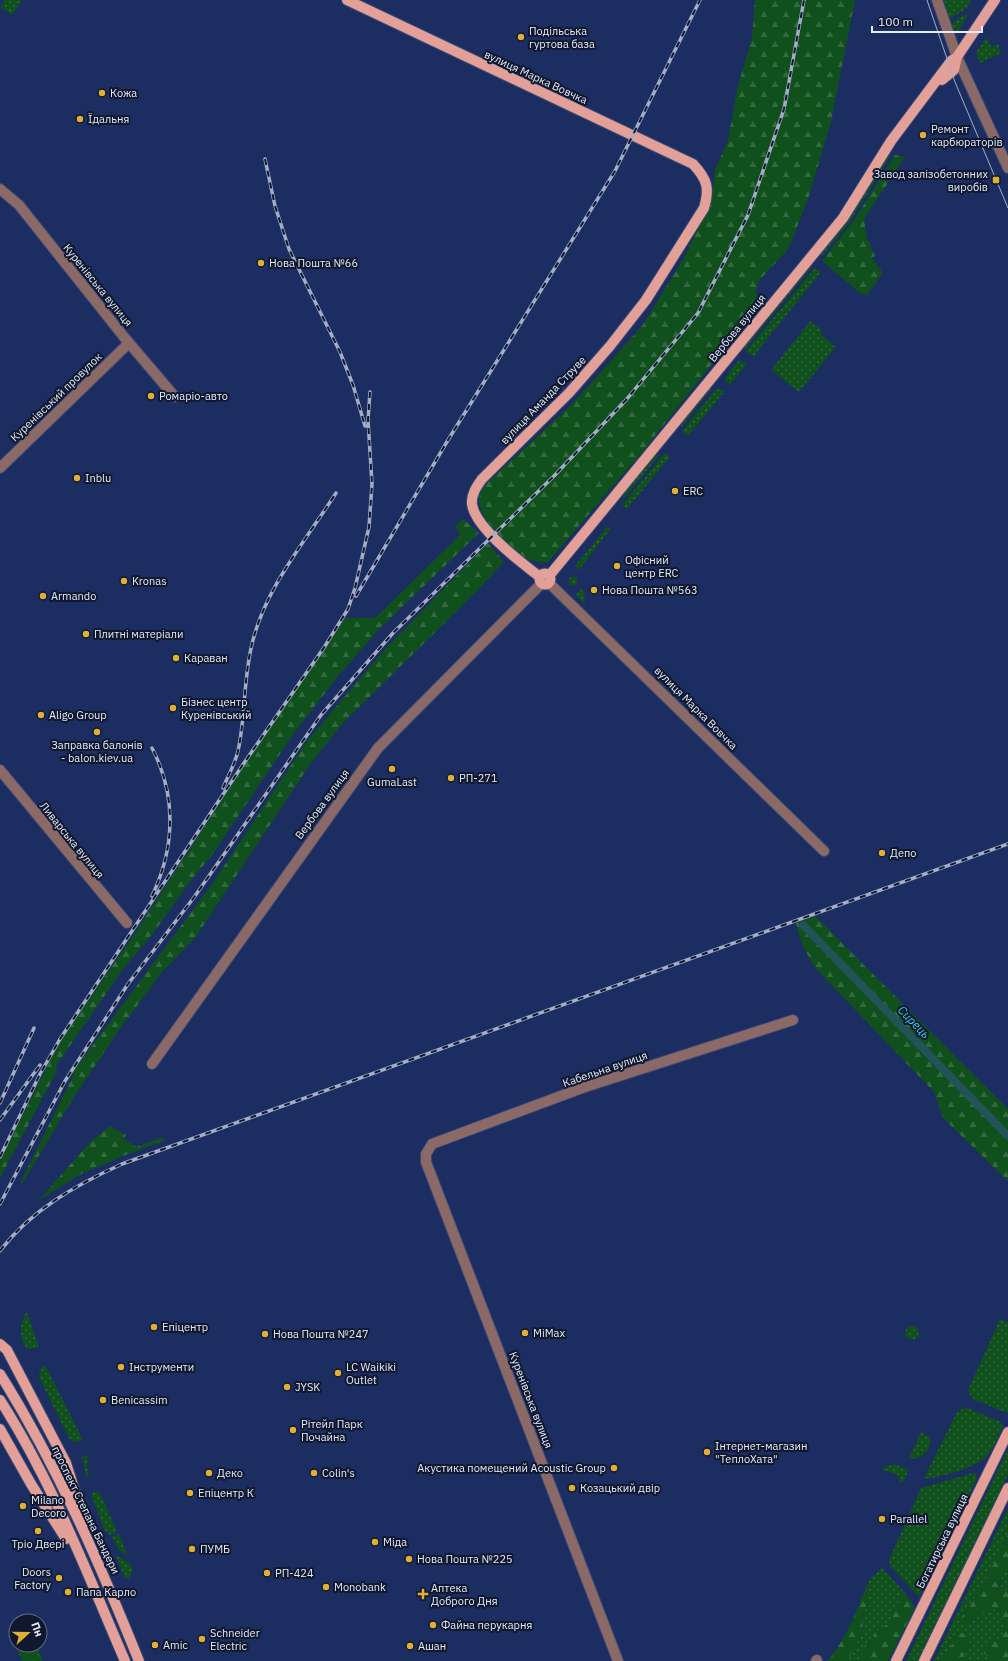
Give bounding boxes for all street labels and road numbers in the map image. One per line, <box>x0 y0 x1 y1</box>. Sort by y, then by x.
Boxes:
street label: вулиця Марка Вовчка <box>482 47 590 107</box>
street label: Куренівська вулиця <box>60 241 136 329</box>
street label: Вербова вулиця <box>705 291 769 365</box>
street label: Куренівський провулок <box>7 350 105 444</box>
street label: вулиця Аманда Струве <box>497 353 589 447</box>
street label: вулиця Марка Вовчка <box>651 663 741 753</box>
street label: Вербова вулиця <box>292 766 352 842</box>
street label: Ливарська вулиця <box>37 799 107 881</box>
street label: Кабельна вулиця <box>561 1048 649 1090</box>
street label: Куренівська вулиця <box>506 1350 556 1450</box>
street label: проспект Степана Бандери <box>49 1444 123 1576</box>
street label: Богатирська вулиця <box>913 1491 971 1591</box>

